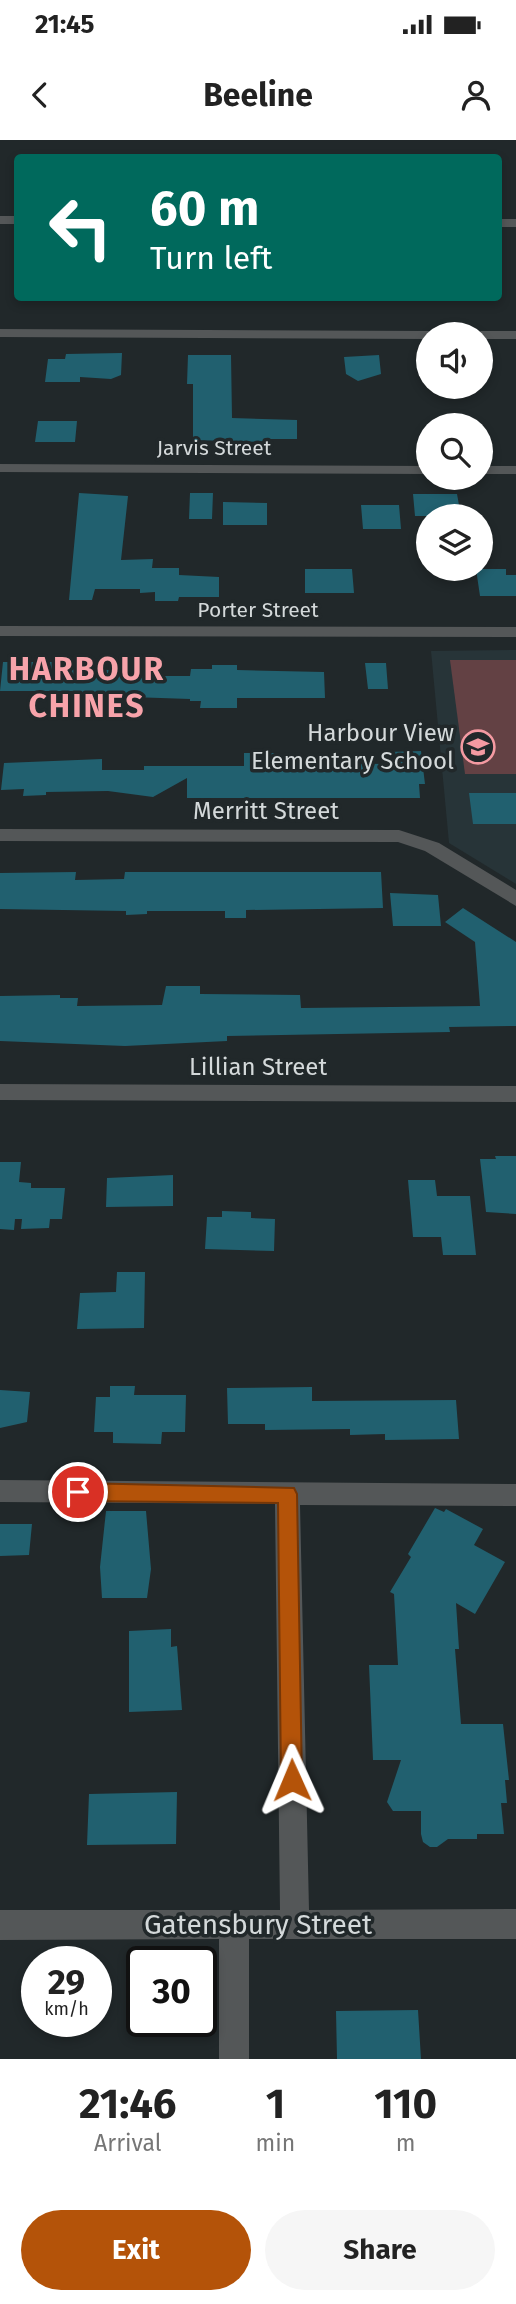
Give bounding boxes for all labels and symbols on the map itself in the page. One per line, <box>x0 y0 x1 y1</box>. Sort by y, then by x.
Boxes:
street label: Jarvis Street <box>157 435 272 461</box>
street label: Porter Street <box>197 597 319 623</box>
district label: HARBOUR CHINES <box>9 650 165 725</box>
place label: Harbour View Elementary School <box>251 719 454 775</box>
school or university icon: Harbour View Elementary School <box>459 728 497 766</box>
street label: Merritt Street <box>193 797 339 825</box>
street label: Lillian Street <box>189 1053 327 1081</box>
pin <box>48 1462 108 1522</box>
position arrow <box>255 1743 329 1817</box>
street label: Gatensbury Street <box>144 1908 373 1941</box>
speed limit sign: 30 <box>126 1946 217 2037</box>

